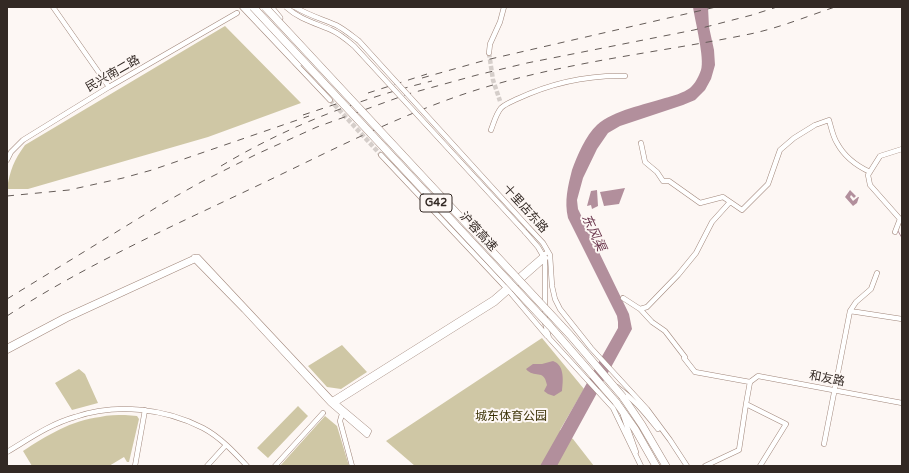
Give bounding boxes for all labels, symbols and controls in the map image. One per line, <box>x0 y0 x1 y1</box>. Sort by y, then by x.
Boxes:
street label: 民兴南二路 <box>83 53 143 95</box>
street label: 十里店东路 <box>500 182 550 236</box>
road number: G42 <box>420 194 452 212</box>
street label: 沪蓉高速 <box>456 210 500 254</box>
water label: 东风渠 <box>578 212 608 254</box>
street label: 和友路 <box>808 368 846 390</box>
park label: 城东体育公园 <box>475 410 547 424</box>

